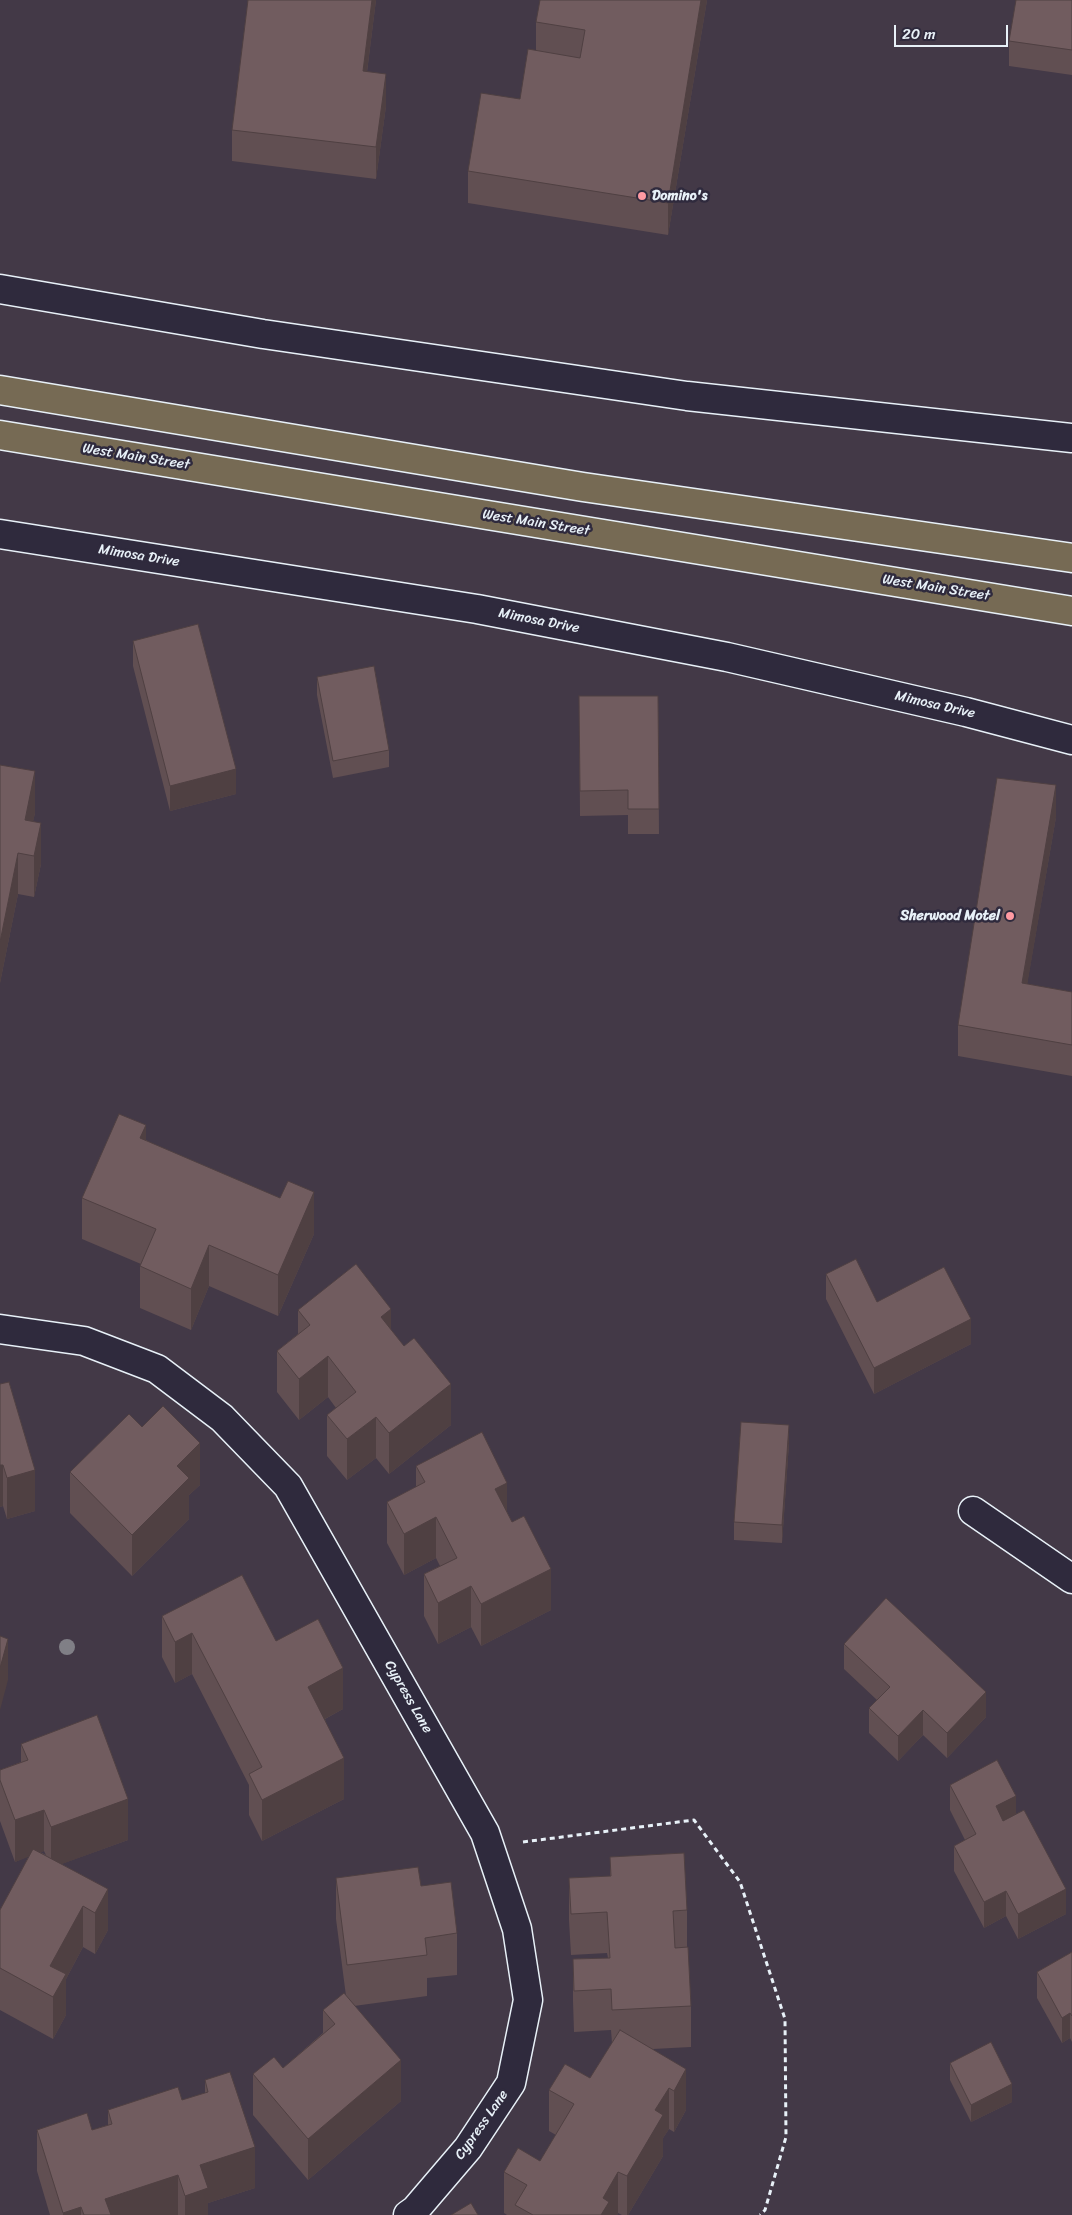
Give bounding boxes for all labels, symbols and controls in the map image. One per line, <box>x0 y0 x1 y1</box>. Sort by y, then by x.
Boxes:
scale bar <box>897 15 1011 47</box>
text: 20 m <box>902 21 936 47</box>
place label: Domino's <box>652 188 708 204</box>
marker: Domino's <box>636 190 648 202</box>
street label: West Main Street <box>81 440 191 474</box>
street label: West Main Street <box>481 506 591 540</box>
street label: Mimosa Drive <box>97 541 181 571</box>
street label: West Main Street <box>881 571 991 605</box>
street label: Mimosa Drive <box>497 605 581 637</box>
street label: Mimosa Drive <box>893 688 977 722</box>
place label: Sherwood Motel <box>900 908 1000 924</box>
marker: Sherwood Motel <box>1004 910 1016 922</box>
street label: Cypress Lane <box>380 1658 436 1736</box>
street label: Cypress Lane <box>452 2087 512 2163</box>

